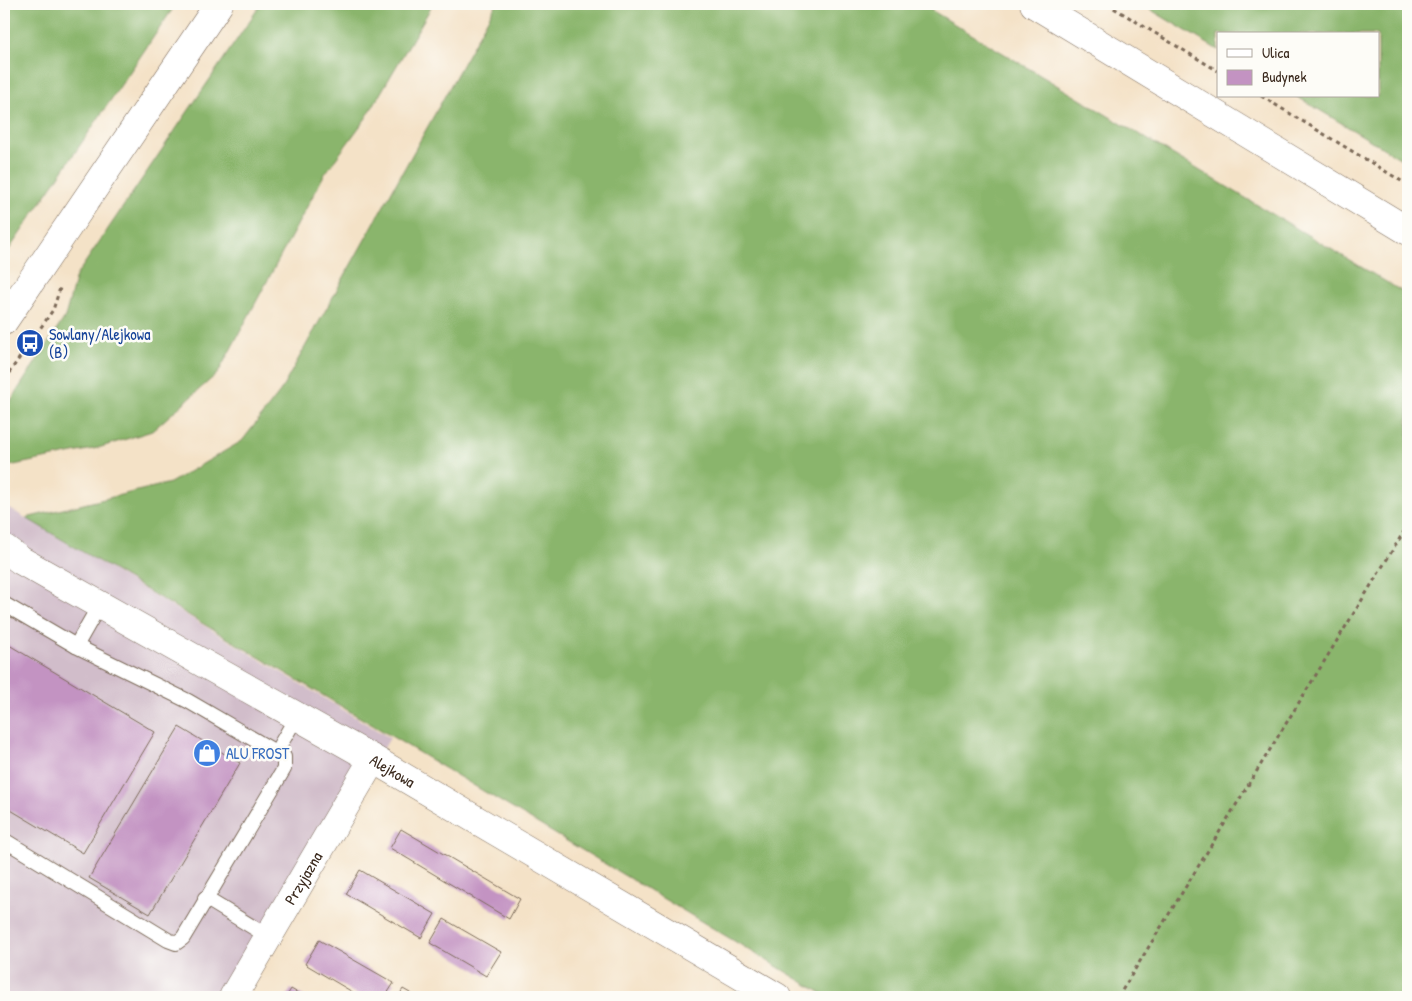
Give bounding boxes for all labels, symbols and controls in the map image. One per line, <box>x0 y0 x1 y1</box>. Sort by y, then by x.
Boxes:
legend <box>1217 32 1380 98</box>
text: Ulica <box>1262 42 1289 63</box>
text: Budynek <box>1262 66 1307 87</box>
place label: Sowlany/Alejkowa (B) <box>49 323 150 363</box>
bus stop icon: Sowlany/Alejkowa (B) <box>15 328 45 358</box>
shop icon: ALU FROST <box>192 738 222 768</box>
place label: ALU FROST <box>226 742 290 764</box>
street label: Alejkowa <box>366 749 419 792</box>
street label: Przyjazna <box>279 848 327 909</box>

